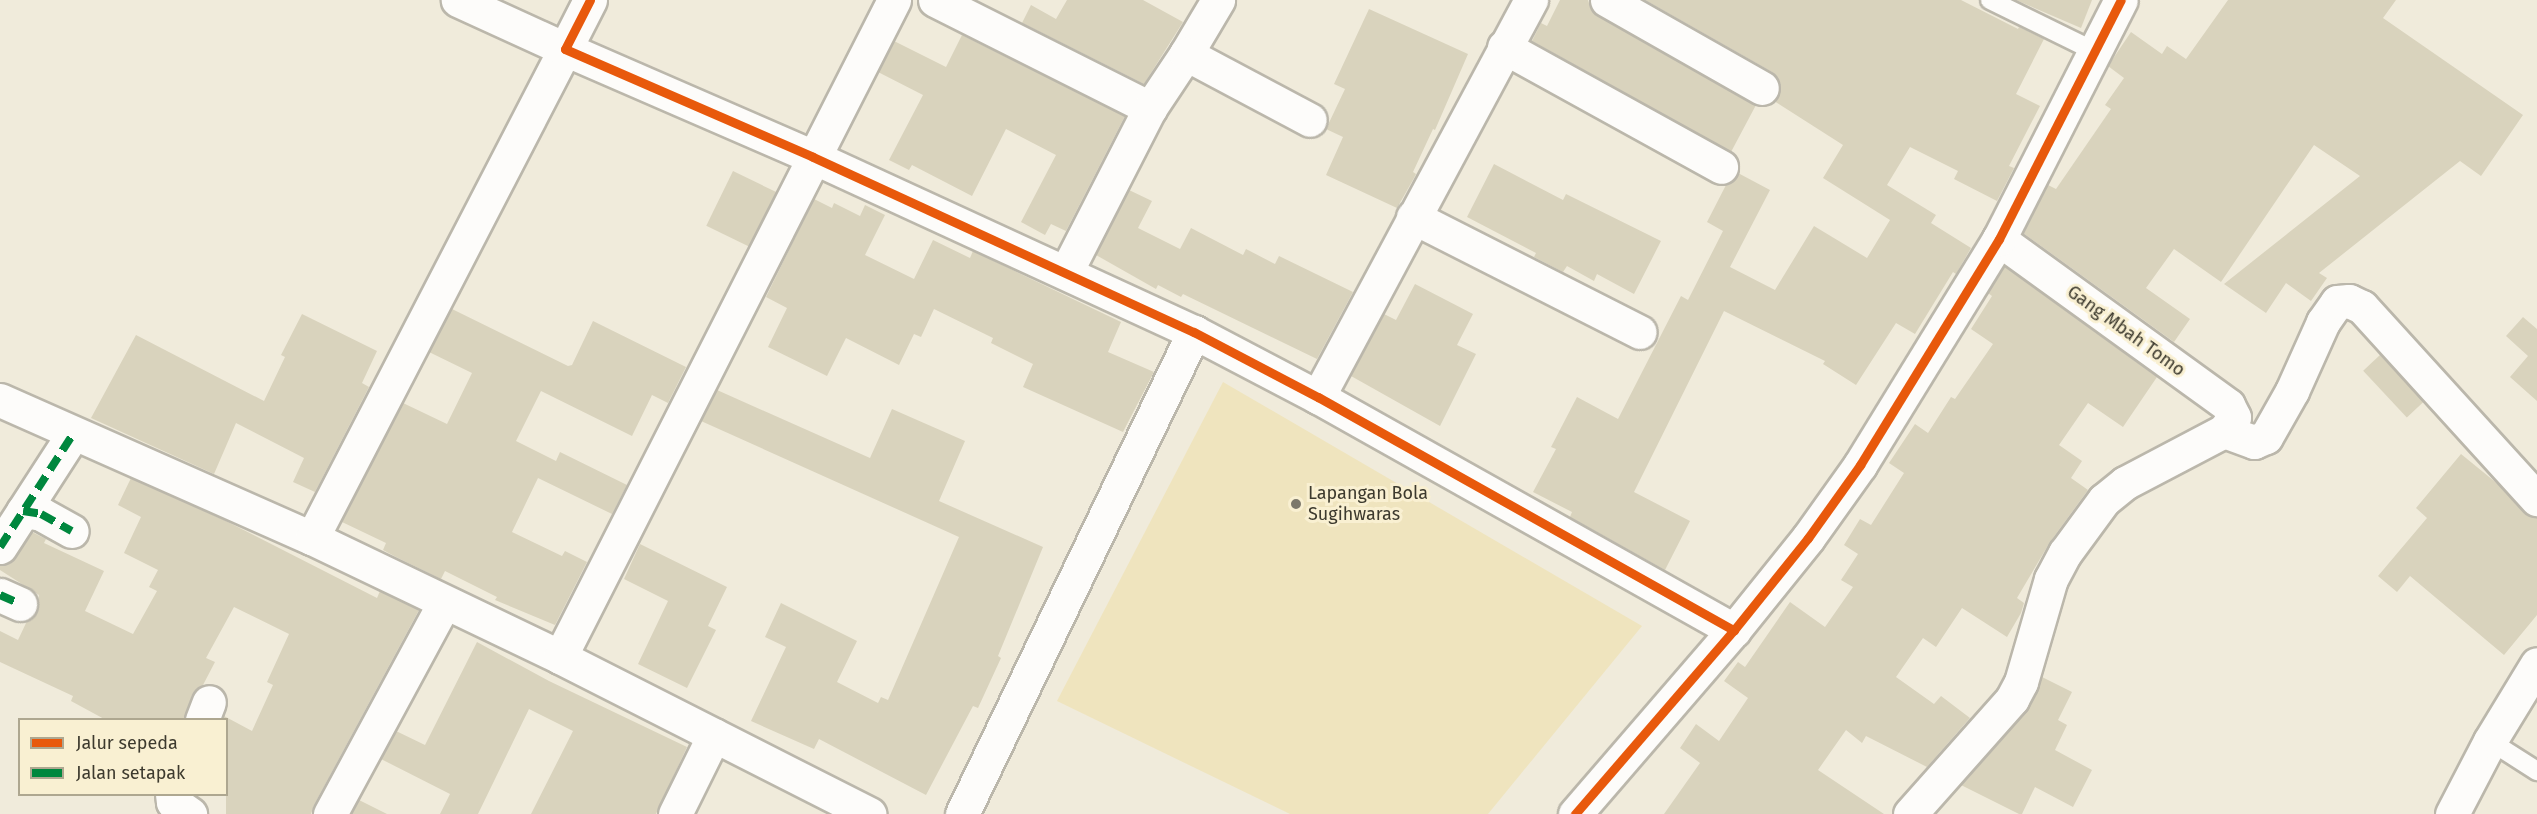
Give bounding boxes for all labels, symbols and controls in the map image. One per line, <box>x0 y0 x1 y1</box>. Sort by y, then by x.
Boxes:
street label: Gang Mbah Tomo <box>2063 281 2189 381</box>
place label: Lapangan Bola Sugihwaras <box>1308 483 1428 526</box>
marker: Lapangan Bola Sugihwaras <box>1289 497 1303 511</box>
legend <box>18 718 228 796</box>
text: Jalur sepeda <box>76 732 178 754</box>
text: Jalan setapak <box>76 762 185 784</box>

